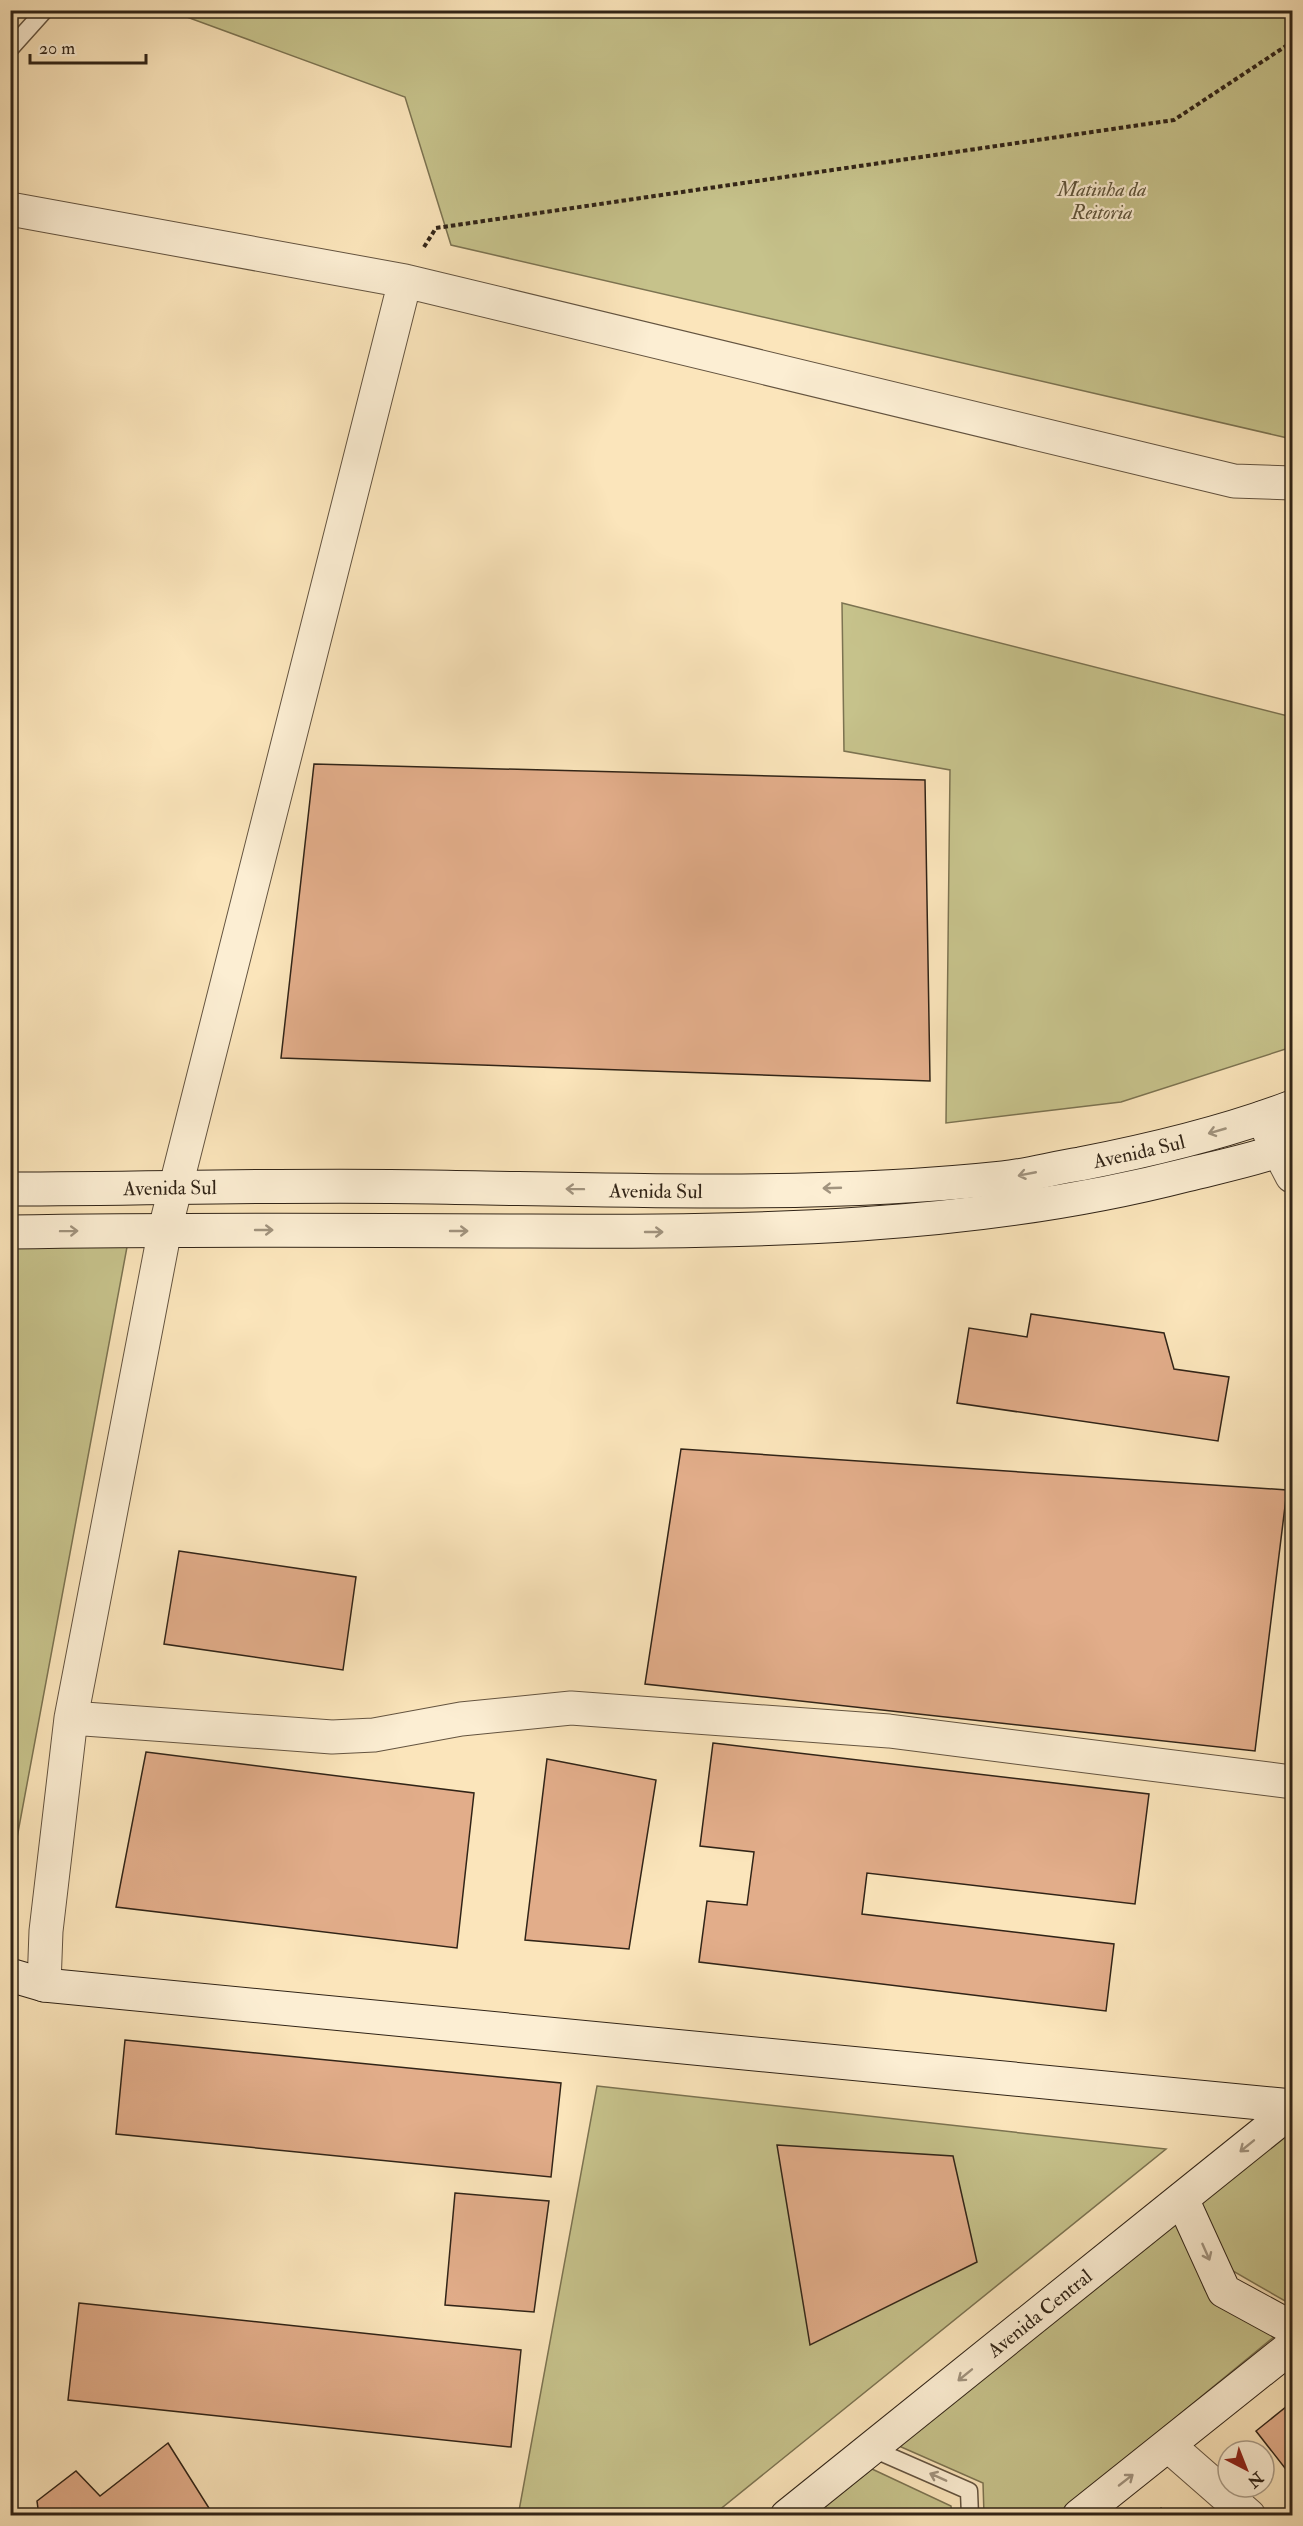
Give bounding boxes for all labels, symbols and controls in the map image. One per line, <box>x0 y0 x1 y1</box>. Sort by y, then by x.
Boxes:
scale bar <box>30 27 146 65</box>
text: 20 m <box>39 37 75 60</box>
park label: Matinha da Reitoria <box>1056 177 1147 225</box>
one-way arrow <box>1208 1126 1227 1137</box>
street label: Avenida Sul <box>1090 1129 1188 1174</box>
one-way arrow <box>1017 1169 1037 1180</box>
street label: Avenida Sul <box>122 1174 217 1201</box>
street label: Avenida Sul <box>608 1178 703 1204</box>
one-way arrow <box>823 1183 843 1194</box>
one-way arrow <box>565 1184 585 1195</box>
one-way arrow <box>253 1224 273 1236</box>
one-way arrow <box>58 1225 78 1237</box>
one-way arrow <box>448 1225 468 1237</box>
one-way arrow <box>643 1226 663 1238</box>
one-way arrow <box>1239 2140 1255 2153</box>
one-way arrow <box>1200 2243 1212 2261</box>
street label: Avenida Central <box>981 2263 1097 2363</box>
one-way arrow <box>957 2368 973 2381</box>
north arrow <box>1216 2439 1276 2499</box>
text: N <box>1243 2467 1268 2492</box>
one-way arrow <box>930 2471 948 2482</box>
one-way arrow <box>1117 2473 1133 2486</box>

